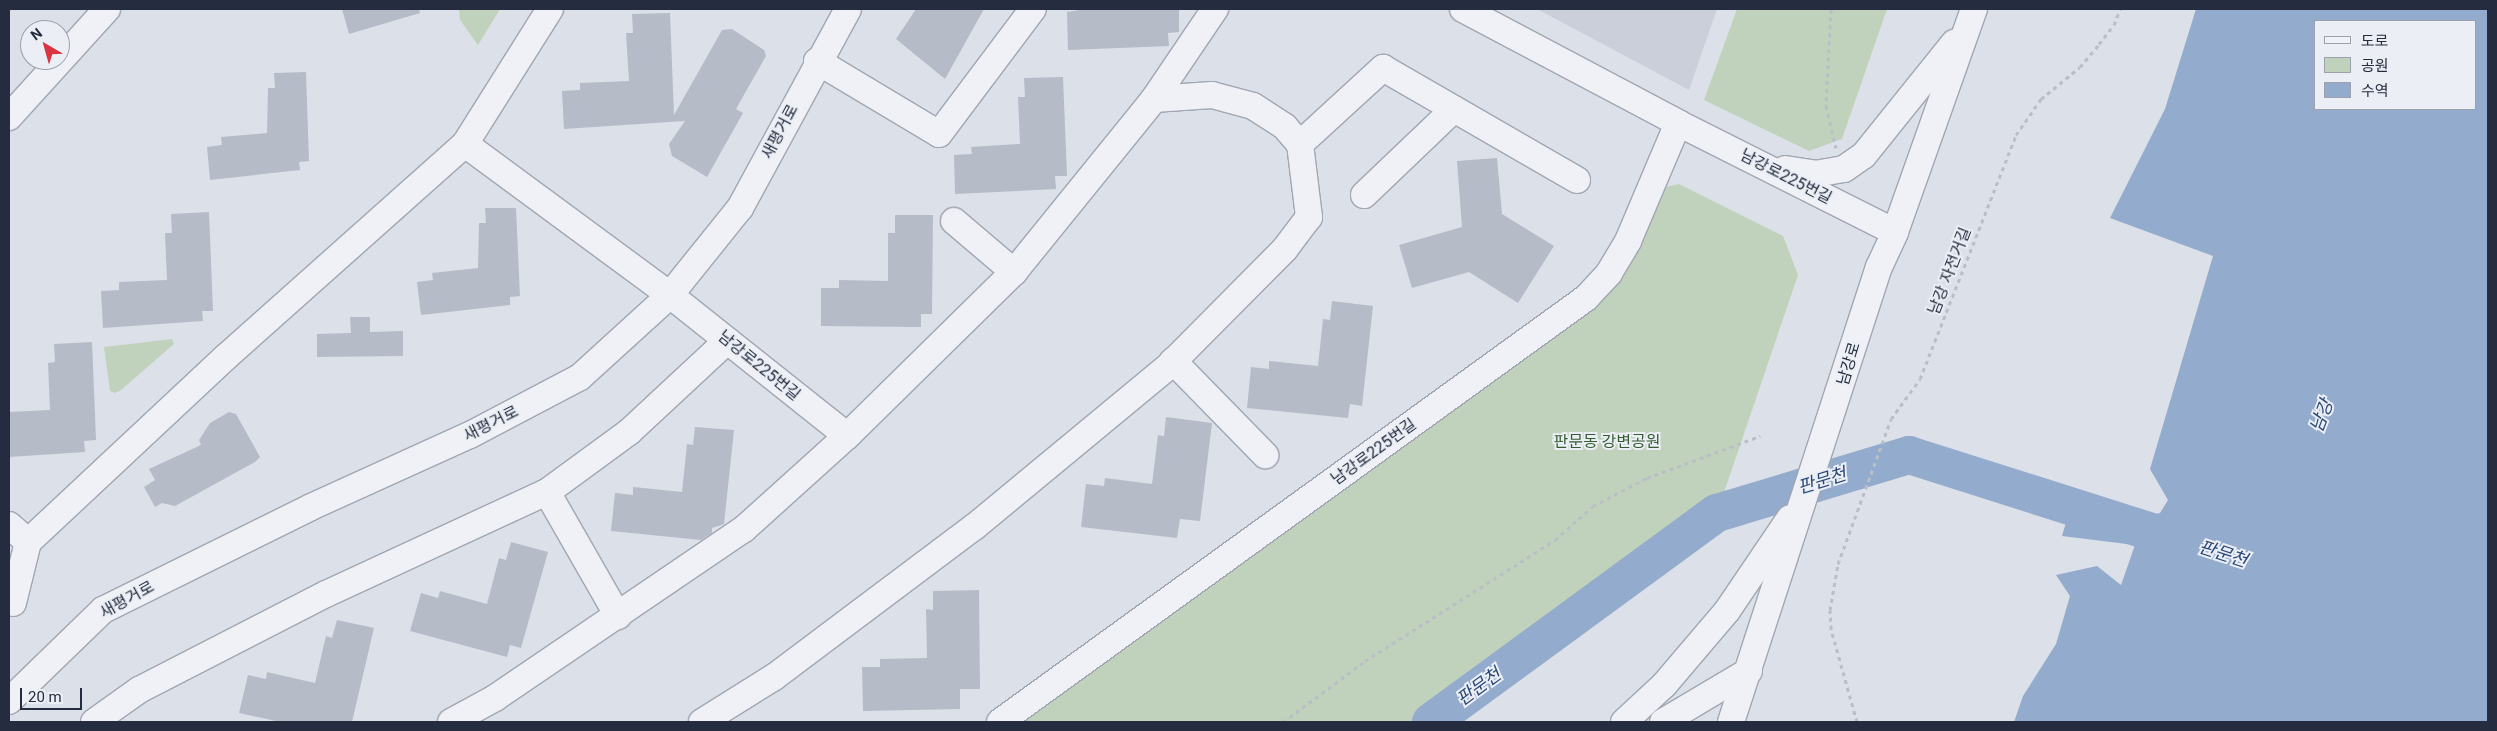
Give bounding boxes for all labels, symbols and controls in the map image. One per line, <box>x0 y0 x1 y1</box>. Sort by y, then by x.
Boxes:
north arrow <box>20 20 70 70</box>
legend <box>2314 20 2477 110</box>
text: N <box>28 25 45 43</box>
text: 도로 <box>2361 32 2389 50</box>
text: 공원 <box>2361 57 2389 75</box>
text: 수역 <box>2361 82 2389 100</box>
street label: 새평거로 <box>758 101 802 163</box>
street label: 남강로225번길 <box>1737 146 1835 208</box>
street label: 남강 자전거길 <box>1925 224 1975 318</box>
street label: 남강로225번길 <box>714 327 804 405</box>
street label: 남강로 <box>1833 340 1865 388</box>
water label: 남강 <box>2306 397 2338 435</box>
street label: 새평거로 <box>460 402 522 446</box>
street label: 남강로225번길 <box>1328 415 1420 489</box>
park label: 판문동 강변공원 <box>1553 432 1661 452</box>
water label: 판문천 <box>1795 463 1849 499</box>
water label: 판문천 <box>2196 536 2250 572</box>
street label: 새평거로 <box>97 577 157 623</box>
water label: 판문천 <box>1453 664 1505 710</box>
scale bar <box>22 678 85 710</box>
text: 20 m <box>28 688 62 706</box>

